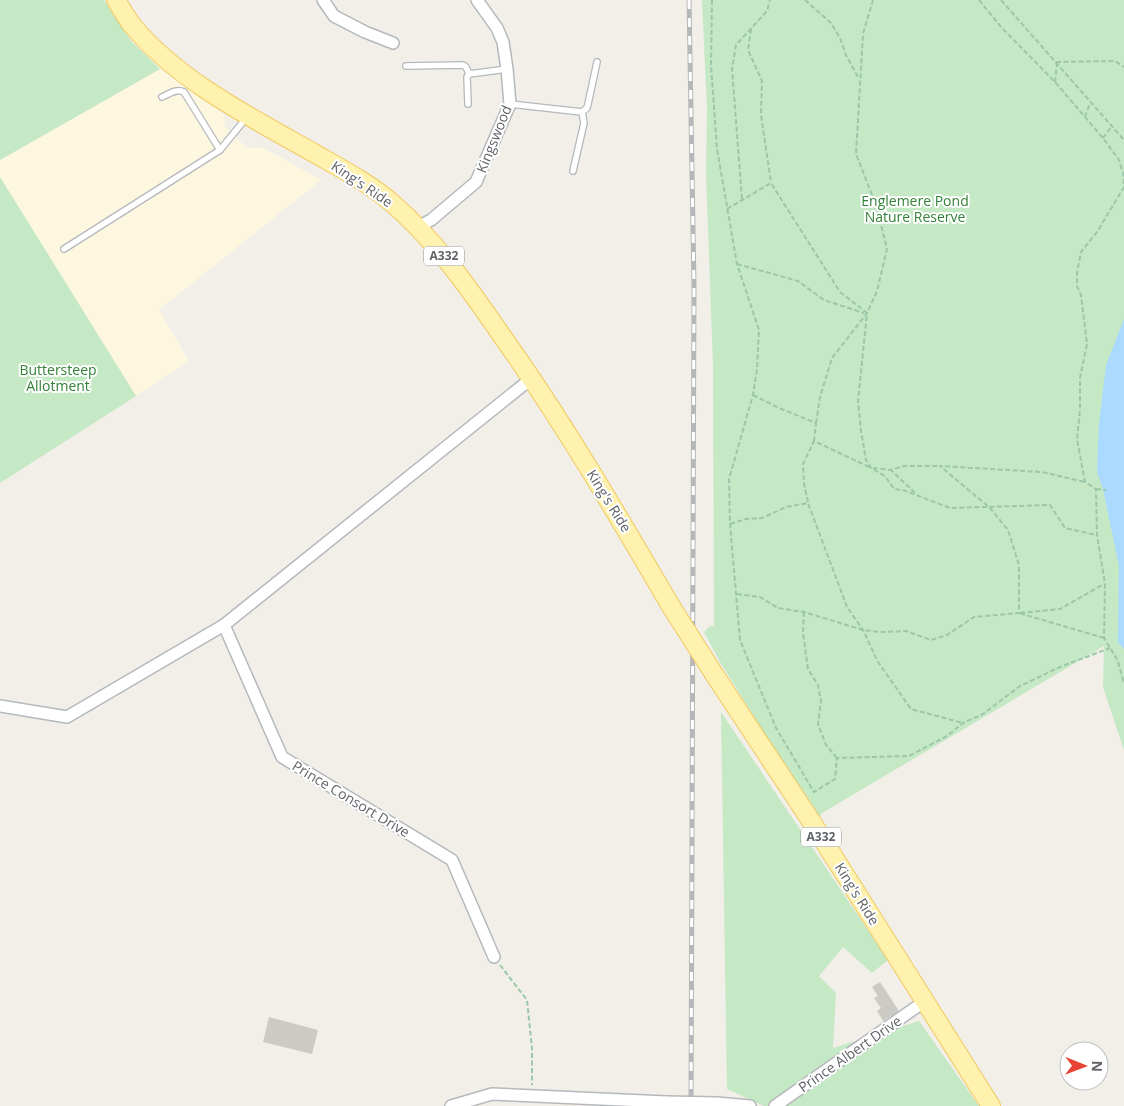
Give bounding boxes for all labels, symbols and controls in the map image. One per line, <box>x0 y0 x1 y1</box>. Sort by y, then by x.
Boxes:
street label: Kingswood <box>471 102 516 175</box>
street label: King's Ride <box>328 156 397 211</box>
park label: Englemere Pond Nature Reserve <box>861 191 969 226</box>
road number: A332 <box>424 247 464 266</box>
park label: Buttersteep Allotment <box>19 360 97 395</box>
street label: King's Ride <box>583 466 636 536</box>
street label: Prince Consort Drive <box>289 756 414 841</box>
road number: A332 <box>801 828 841 846</box>
street label: King's Ride <box>831 859 884 929</box>
street label: Prince Albert Drive <box>794 1011 905 1096</box>
north arrow <box>1059 1041 1109 1091</box>
text: N <box>1088 1060 1107 1072</box>

